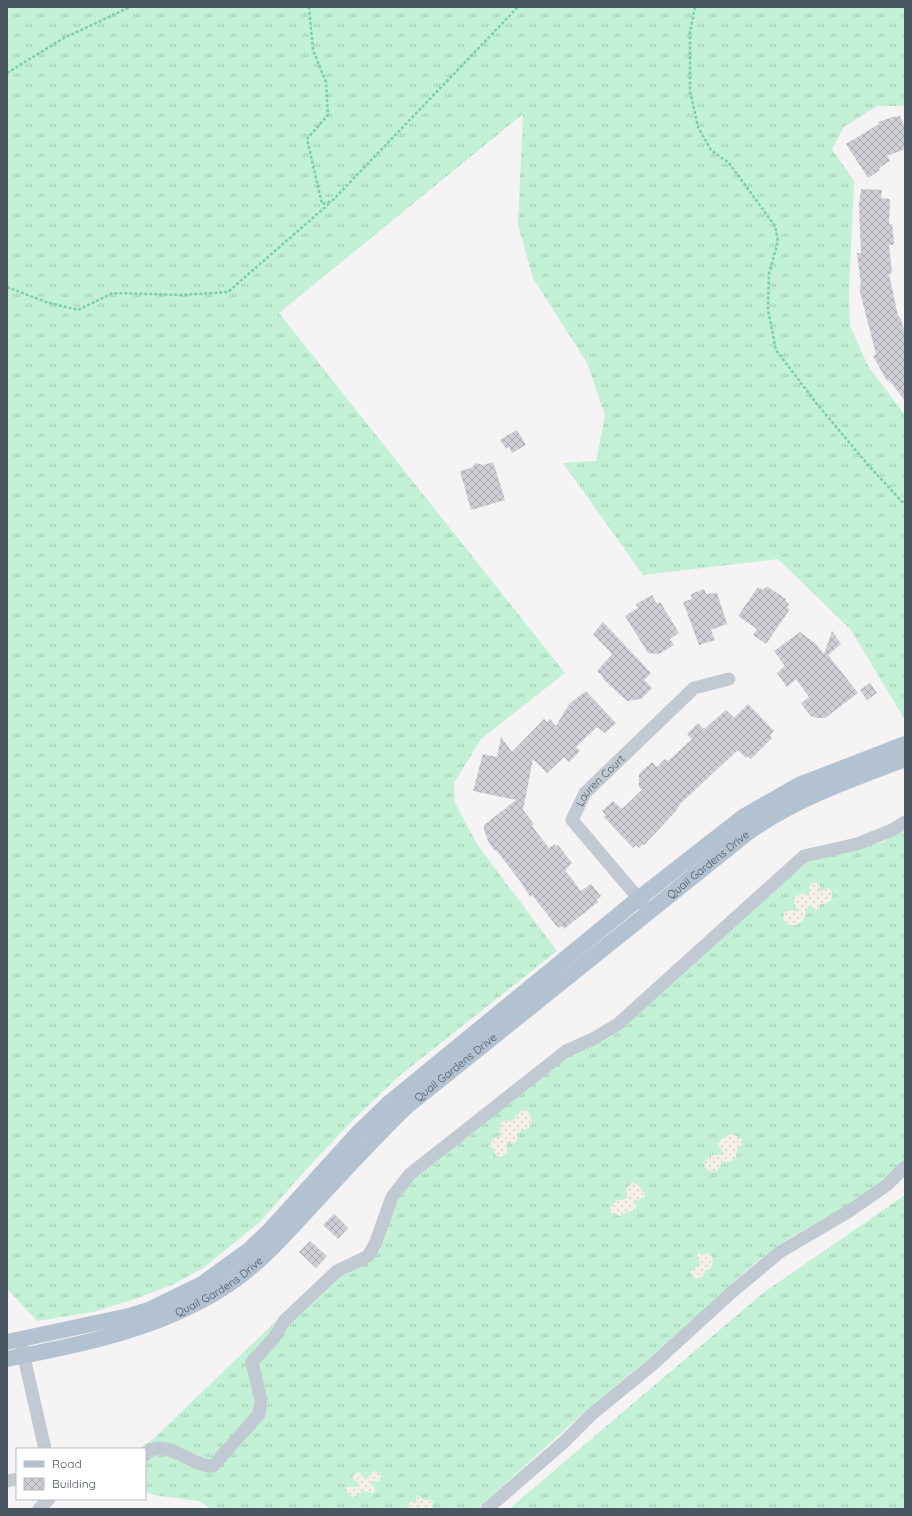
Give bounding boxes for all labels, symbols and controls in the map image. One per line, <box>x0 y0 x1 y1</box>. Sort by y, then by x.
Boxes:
street label: Lauren Court <box>573 751 628 809</box>
street label: Quail Gardens Drive <box>664 827 752 902</box>
street label: Quail Gardens Drive <box>411 1030 499 1105</box>
street label: Quail Gardens Drive <box>173 1253 266 1320</box>
legend <box>16 1448 146 1500</box>
text: Road <box>52 1456 82 1471</box>
text: Building <box>52 1476 96 1491</box>

